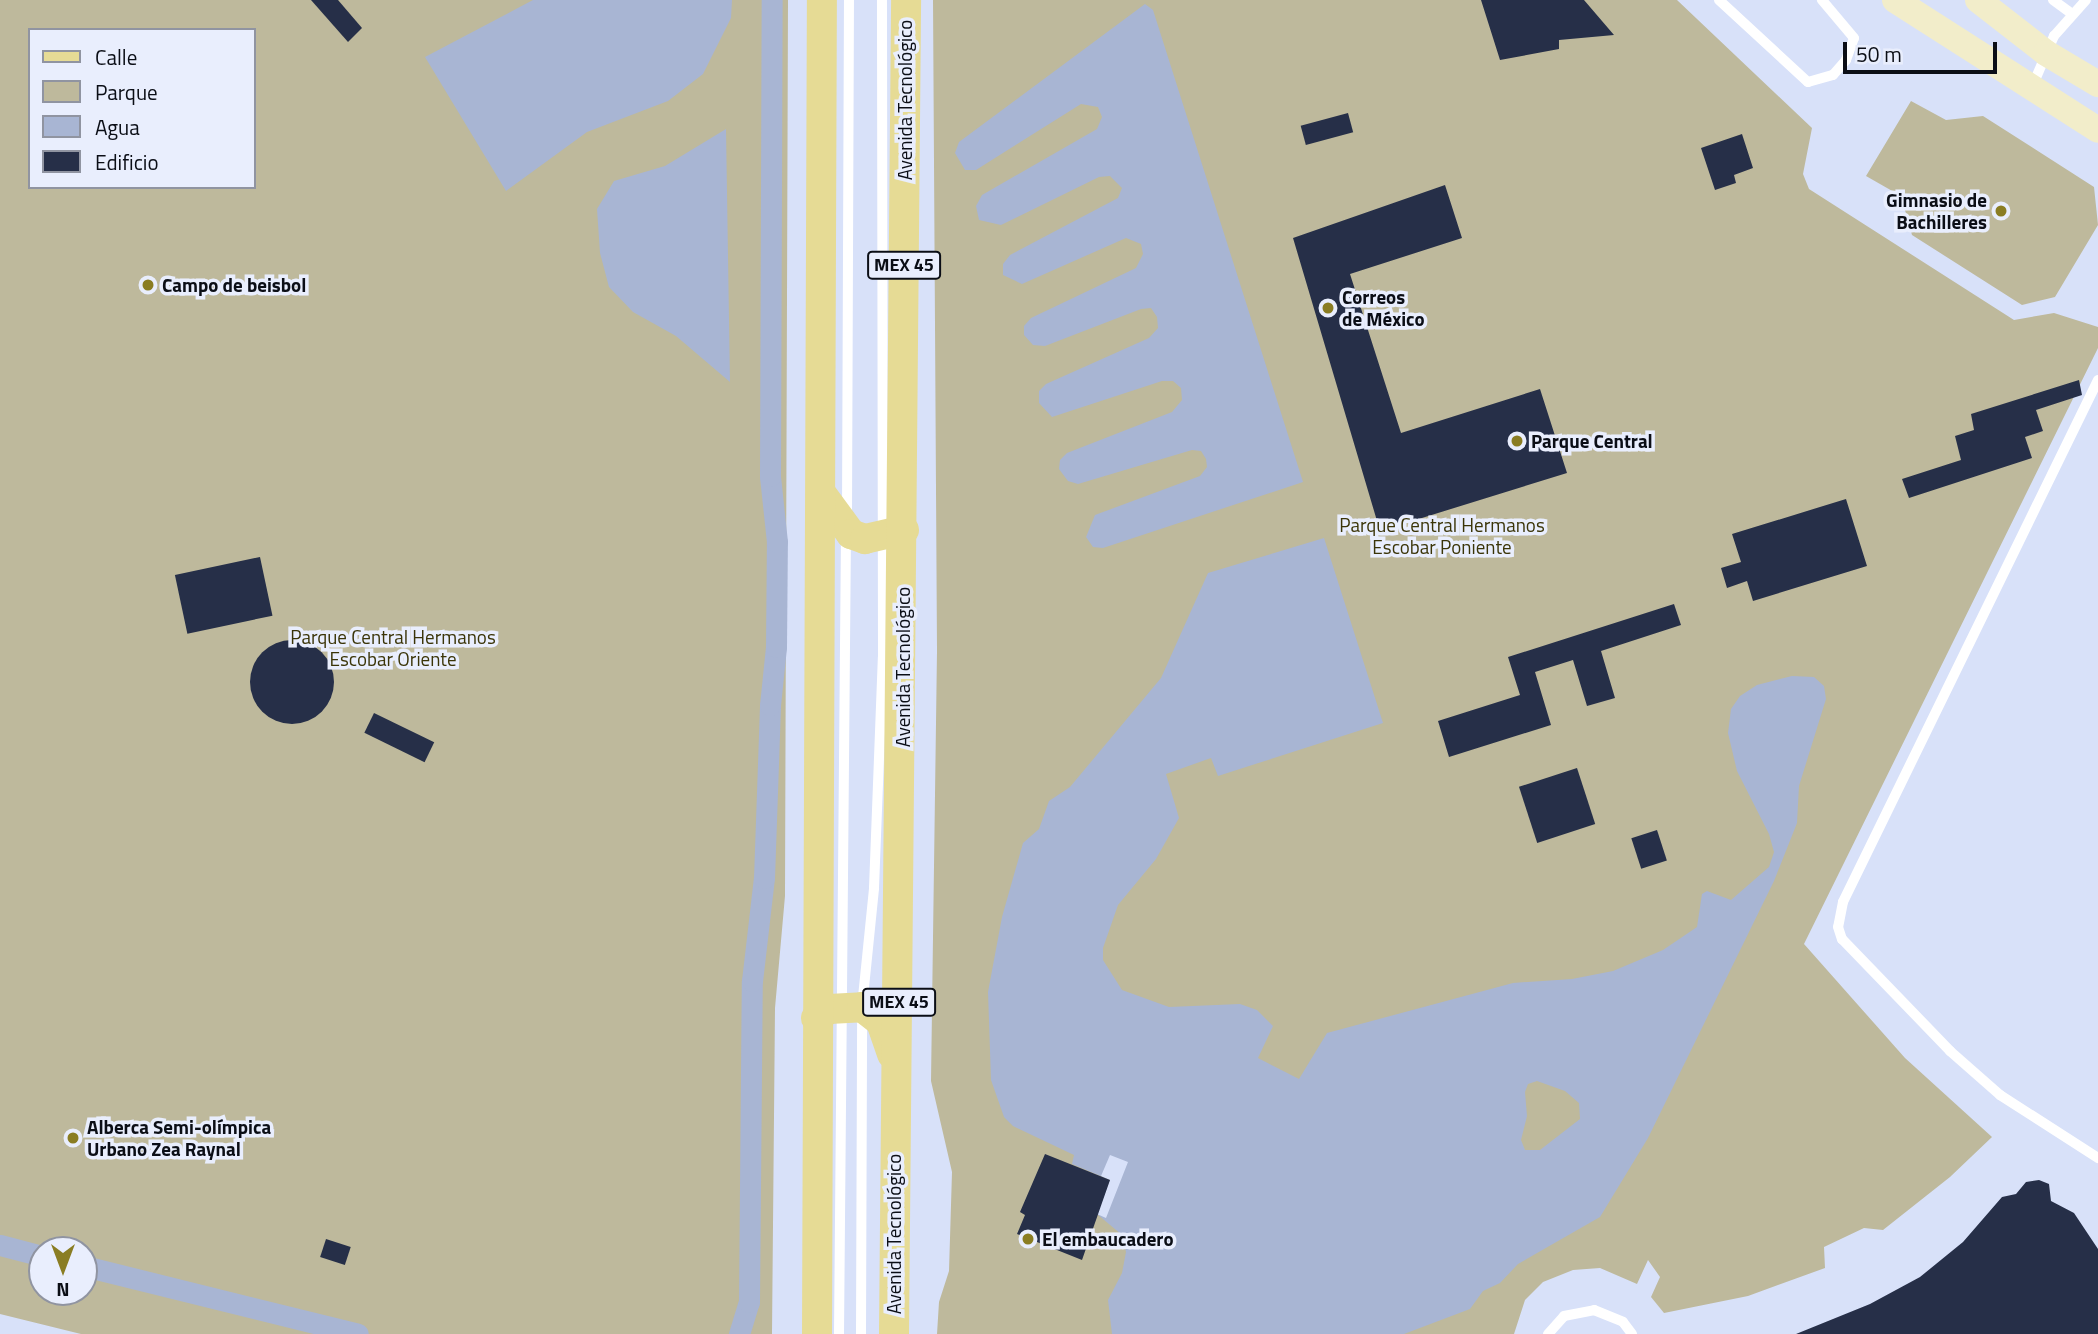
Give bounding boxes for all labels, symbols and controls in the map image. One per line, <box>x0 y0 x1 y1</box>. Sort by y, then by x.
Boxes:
street label: Avenida Tecnológico <box>894 20 916 180</box>
legend <box>28 28 256 189</box>
scale bar <box>1846 28 2000 72</box>
text: 50 m <box>1856 38 1902 70</box>
text: Calle <box>95 41 137 73</box>
text: Parque <box>95 76 158 108</box>
text: Agua <box>95 111 140 143</box>
text: Edificio <box>95 146 159 178</box>
place label: Gimnasio de Bachilleres <box>1886 189 1987 233</box>
marker: Gimnasio de Bachilleres <box>1993 203 2009 219</box>
road number: MEX 45 <box>866 250 942 279</box>
place label: Campo de beisbol <box>162 274 306 296</box>
marker: Campo de beisbol <box>140 277 156 293</box>
place label: Correos de México <box>1342 286 1425 330</box>
marker: Correos de México <box>1320 300 1336 316</box>
place label: Parque Central <box>1531 430 1653 452</box>
marker: Parque Central <box>1509 433 1525 449</box>
park label: Parque Central Hermanos Escobar Poniente <box>1339 514 1545 558</box>
street label: Avenida Tecnológico <box>892 587 914 747</box>
park label: Parque Central Hermanos Escobar Oriente <box>290 626 496 670</box>
road number: MEX 45 <box>860 987 937 1016</box>
place label: Alberca Semi-olímpica Urbano Zea Raynal <box>87 1116 271 1160</box>
marker: Alberca Semi-olímpica Urbano Zea Raynal <box>65 1130 81 1146</box>
street label: Avenida Tecnológico <box>883 1154 905 1314</box>
place label: El embaucadero <box>1042 1228 1173 1250</box>
marker: El embaucadero <box>1020 1231 1036 1247</box>
north arrow <box>28 1236 98 1306</box>
text: N <box>56 1276 70 1305</box>

